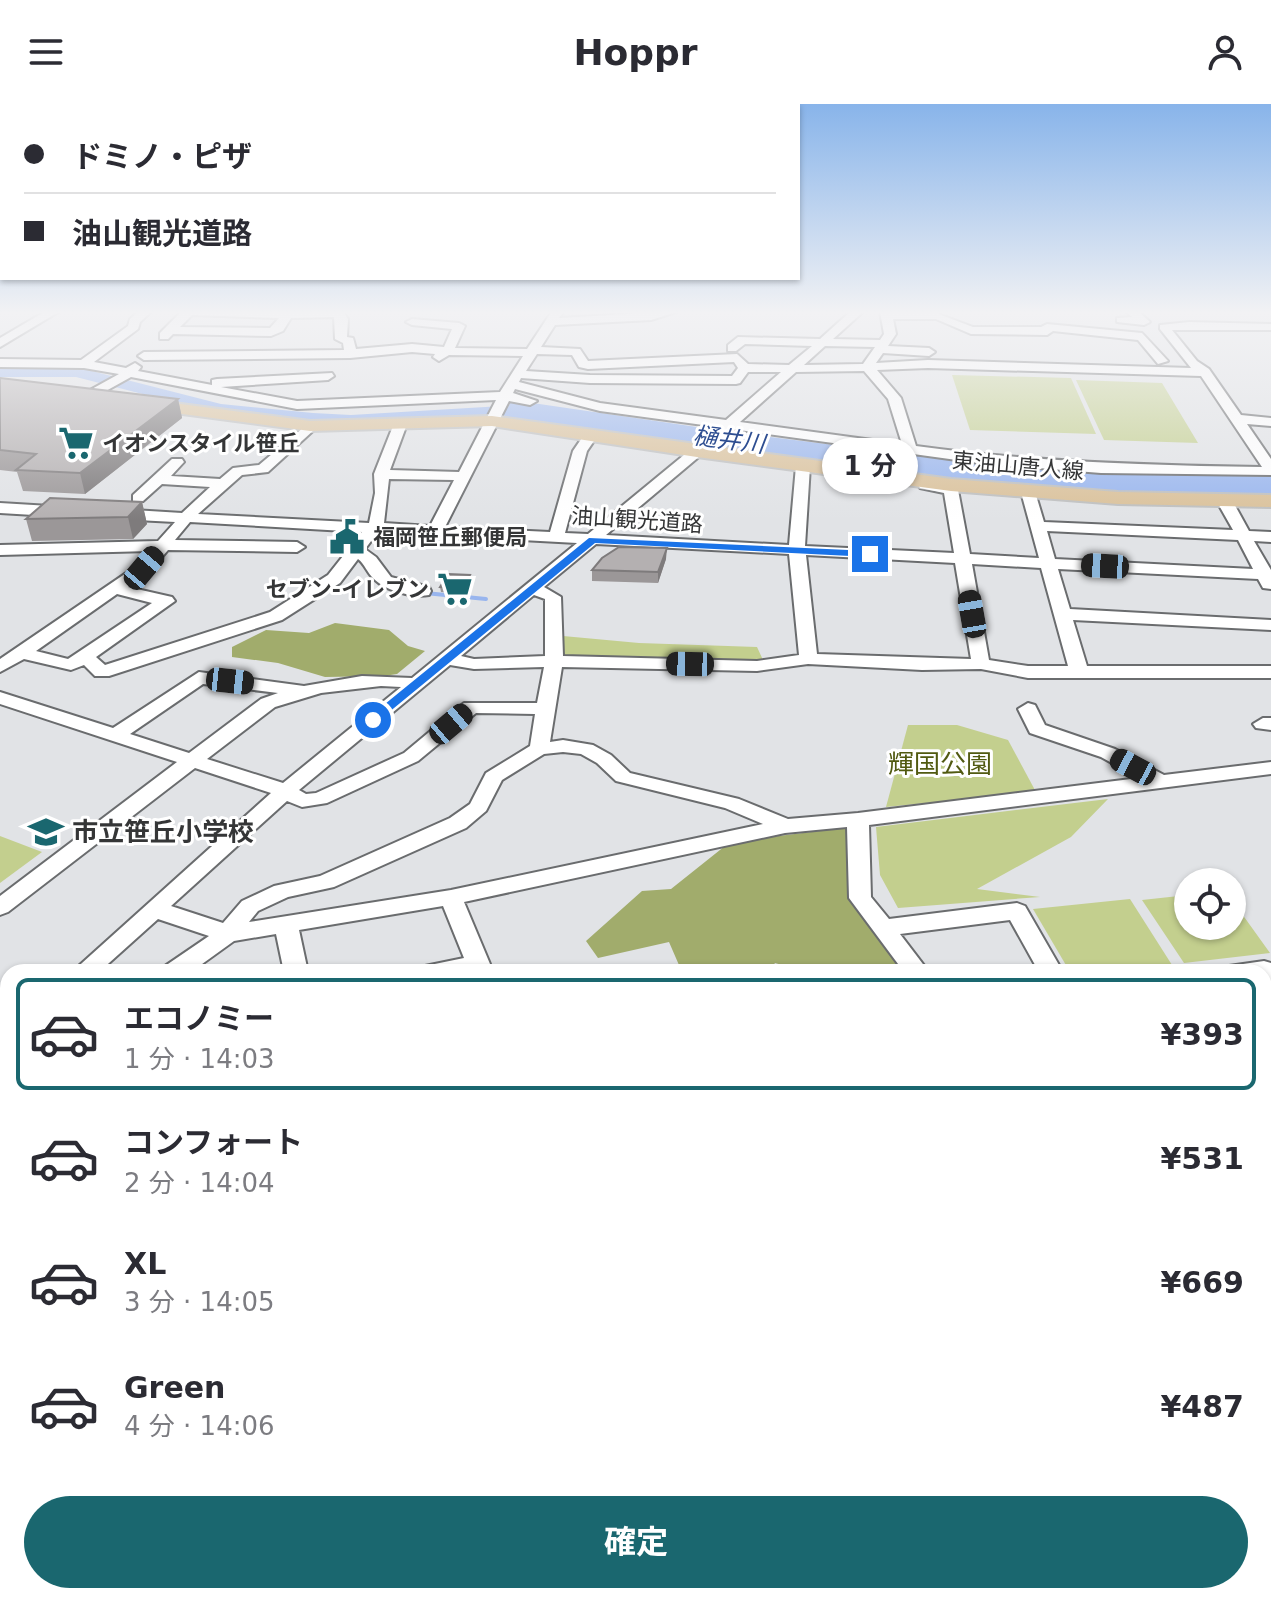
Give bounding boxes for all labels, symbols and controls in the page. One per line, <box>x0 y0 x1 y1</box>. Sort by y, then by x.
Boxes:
icon: menu <box>24 30 68 74</box>
icon: person <box>1203 30 1247 74</box>
text: Hoppr <box>573 32 698 73</box>
text: ドミノ・ピザ <box>72 139 252 174</box>
text: 油山観光道路 <box>72 216 252 251</box>
water label: 樋井川 <box>692 422 769 459</box>
supermarket icon: イオンスタイル笹丘 <box>57 424 95 462</box>
place label: イオンスタイル笹丘 <box>102 431 300 456</box>
callout: 1 分 <box>822 438 918 494</box>
street label: 東油山唐人線 <box>951 448 1085 484</box>
text: 1 分 <box>843 451 897 481</box>
street label: 油山観光道路 <box>570 503 704 537</box>
public building icon: 福岡笹丘郵便局 <box>328 518 366 556</box>
place label: 福岡笹丘郵便局 <box>373 525 527 550</box>
route end <box>852 536 888 572</box>
car <box>119 542 169 594</box>
car <box>1080 553 1130 579</box>
supermarket icon: セブン-イレブン <box>436 570 474 608</box>
place label: セブン-イレブン <box>266 577 429 602</box>
car <box>956 588 988 640</box>
car <box>666 652 714 676</box>
car <box>205 667 255 695</box>
car <box>425 699 477 749</box>
route start <box>355 702 391 738</box>
car <box>1106 745 1160 789</box>
park label: 輝国公園 <box>888 749 992 779</box>
school or university icon: 市立笹丘小学校 <box>27 813 65 851</box>
place label: 市立笹丘小学校 <box>72 817 254 847</box>
map controls <box>1174 868 1246 940</box>
button: locate <box>1174 868 1246 940</box>
icon: car <box>28 998 100 1070</box>
text: エコノミー <box>124 1001 274 1036</box>
text: ¥393 <box>1161 1017 1244 1052</box>
text: 1 分 · 14:03 <box>124 1044 275 1074</box>
icon: car <box>28 1122 100 1194</box>
text: コンフォート <box>124 1125 303 1160</box>
text: ¥531 <box>1161 1141 1244 1176</box>
text: 2 分 · 14:04 <box>124 1168 275 1198</box>
icon: car <box>28 1246 100 1318</box>
text: XL <box>124 1246 166 1281</box>
text: ¥669 <box>1161 1265 1244 1300</box>
text: 3 分 · 14:05 <box>124 1287 275 1317</box>
icon: car <box>28 1370 100 1442</box>
text: Green <box>124 1370 225 1405</box>
text: ¥487 <box>1161 1389 1244 1424</box>
text: 4 分 · 14:06 <box>124 1411 275 1441</box>
button: 確定 <box>24 1496 1248 1588</box>

